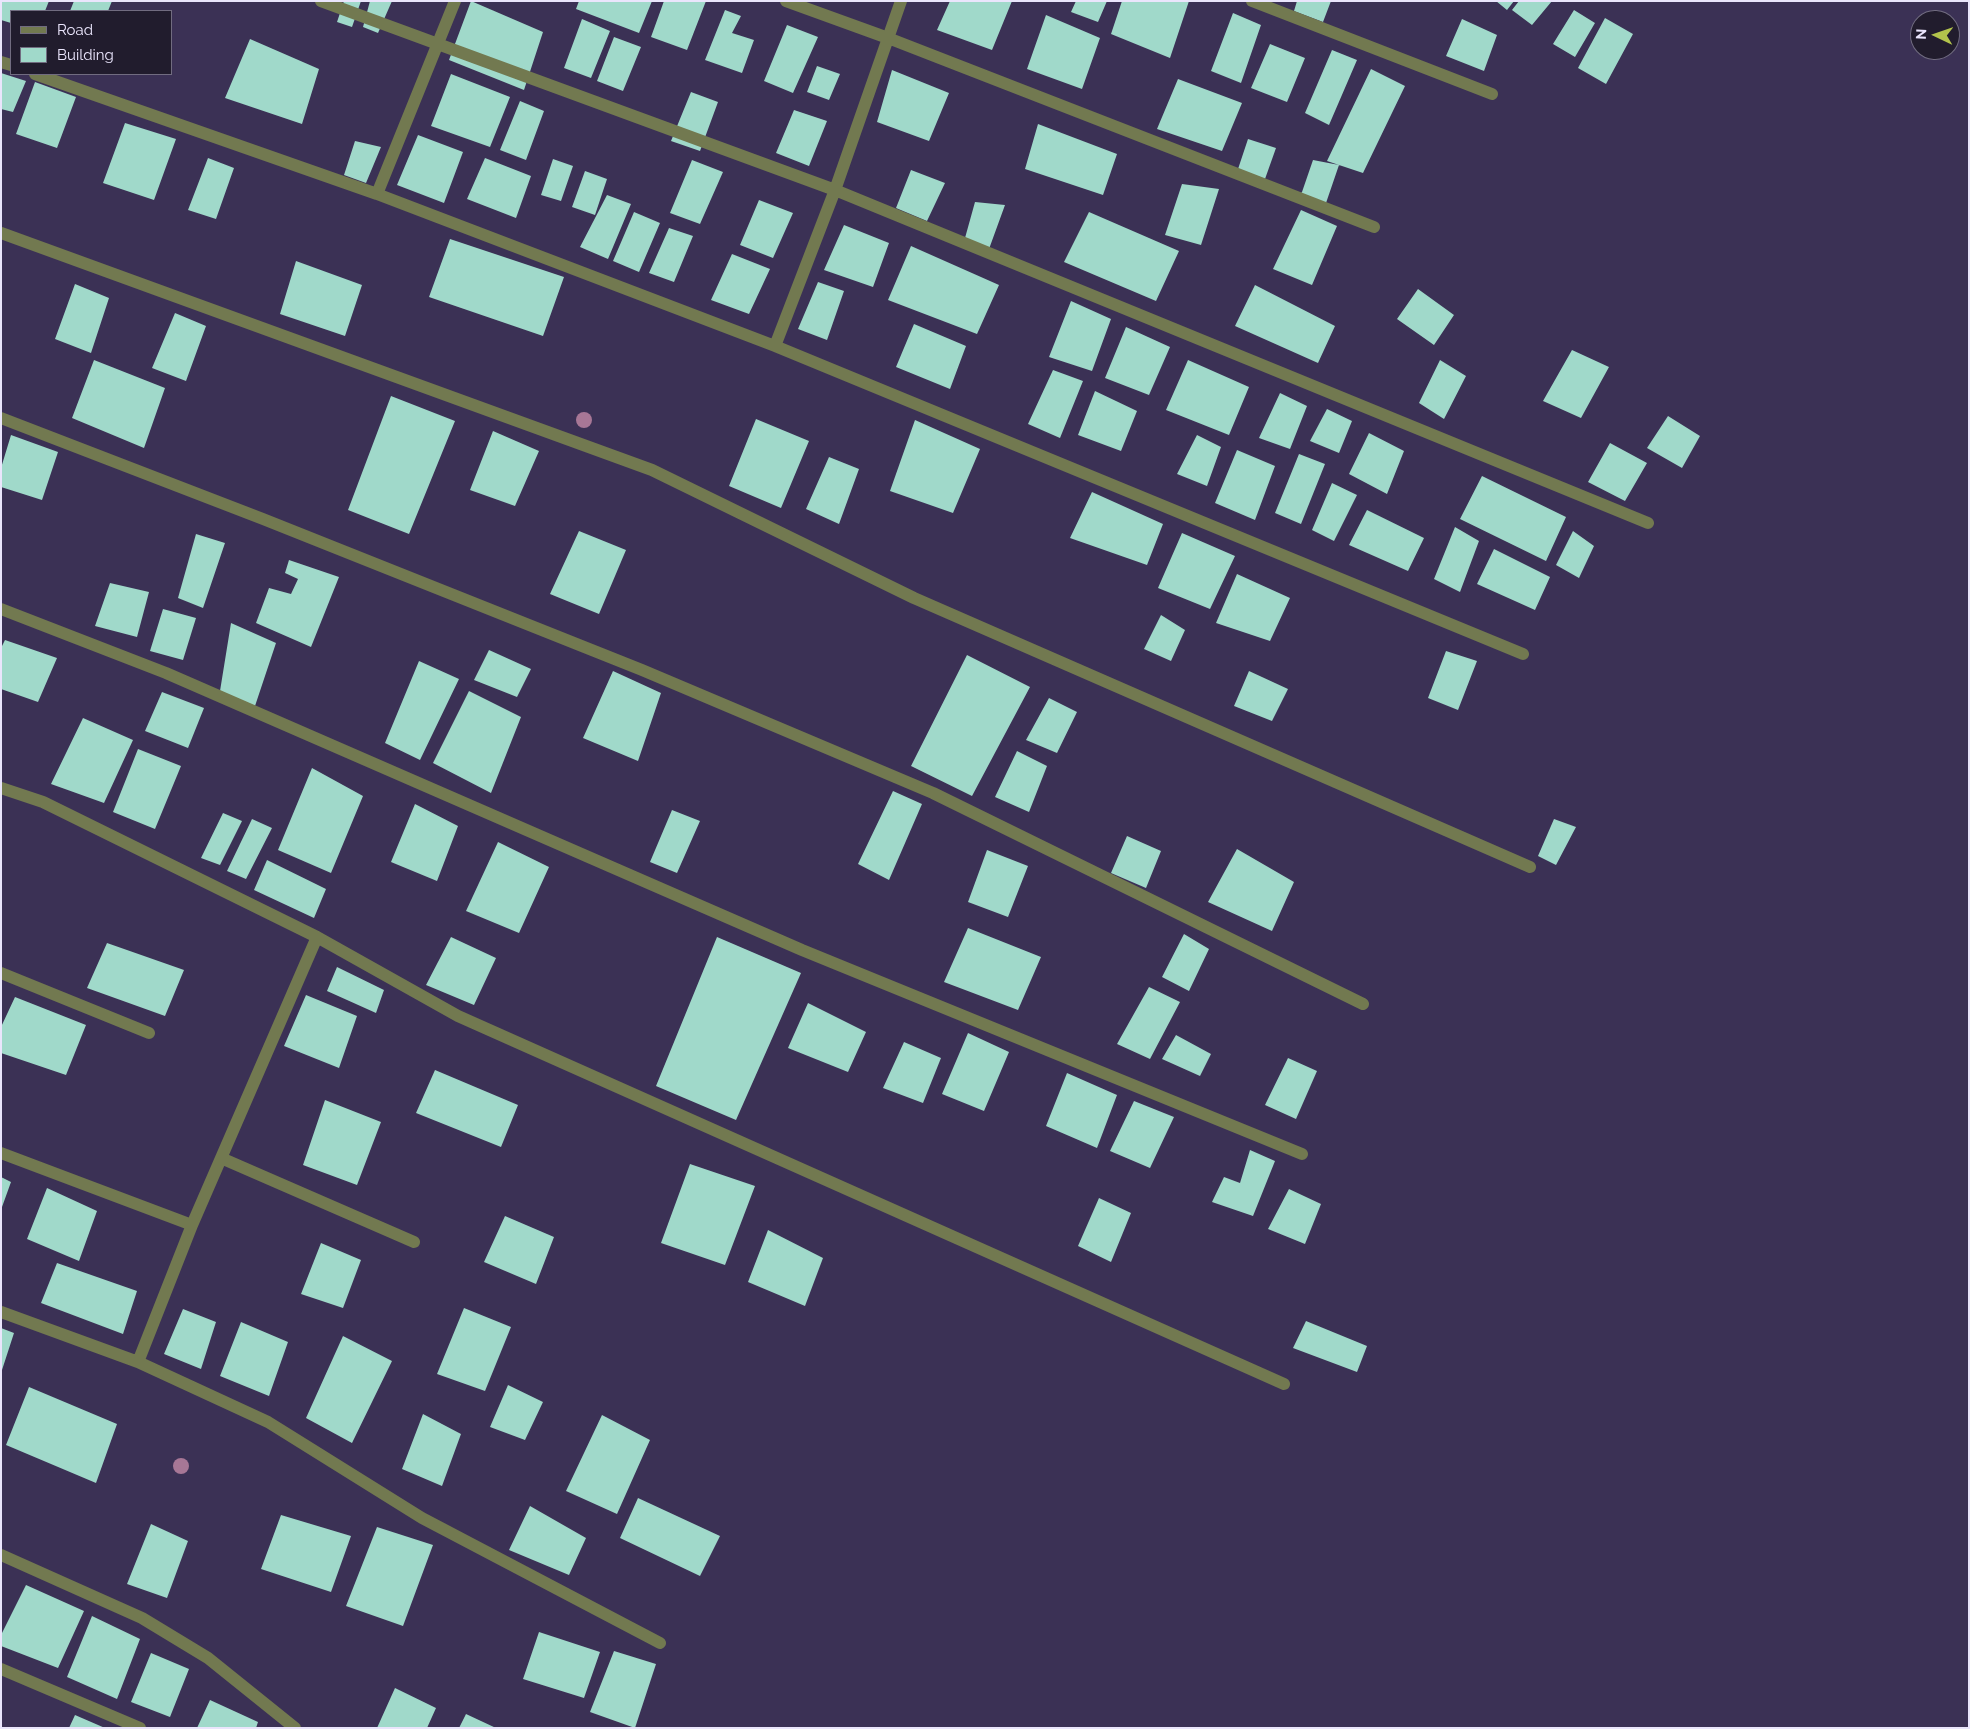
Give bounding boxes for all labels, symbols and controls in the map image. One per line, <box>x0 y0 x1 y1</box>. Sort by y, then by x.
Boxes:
legend <box>10 10 172 75</box>
north arrow <box>1910 10 1960 60</box>
text: Road <box>57 21 93 39</box>
text: N <box>1913 29 1929 40</box>
text: Building <box>57 46 114 64</box>

